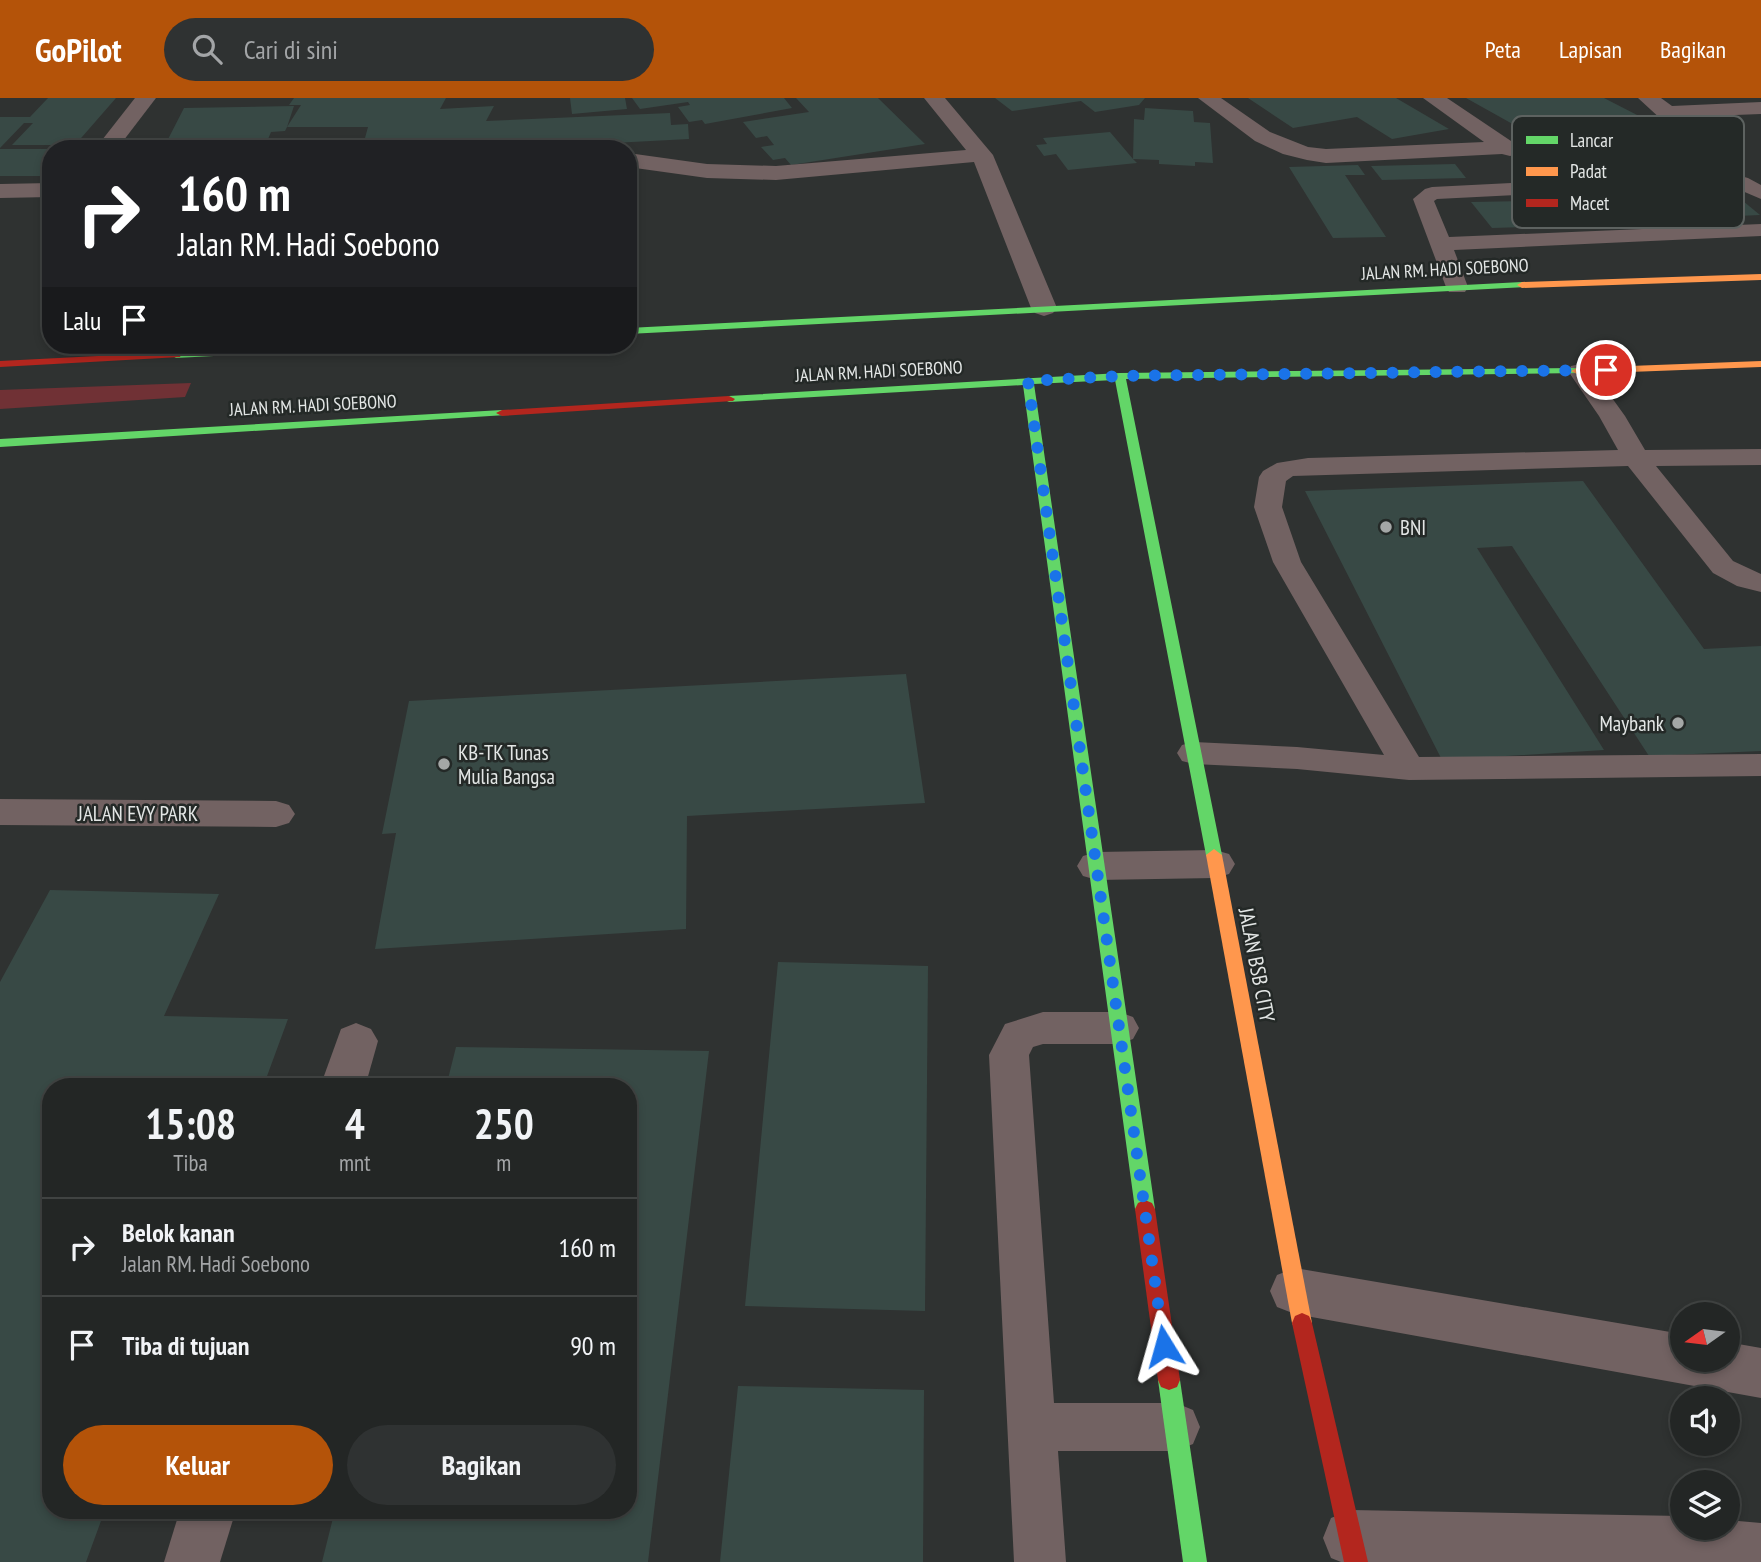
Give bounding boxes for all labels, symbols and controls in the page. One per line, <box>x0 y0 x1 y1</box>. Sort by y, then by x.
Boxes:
search box <box>164 18 654 81</box>
text: GoPilot <box>35 28 122 71</box>
icon: search <box>188 30 226 68</box>
text: Cari di sini <box>244 33 338 66</box>
text: Peta <box>1485 34 1521 65</box>
text: Lapisan <box>1559 34 1622 65</box>
text: Bagikan <box>1660 34 1726 65</box>
legend <box>1512 116 1744 228</box>
text: Lancar <box>1570 128 1614 152</box>
text: Padat <box>1570 159 1607 183</box>
text: 160 m <box>178 161 291 225</box>
icon: right <box>63 168 154 259</box>
text: Macet <box>1570 191 1610 215</box>
text: Jalan RM. Hadi Soebono <box>178 223 440 265</box>
street label: JALAN RM. HADI SOEBONO <box>1360 253 1529 285</box>
icon: arrive <box>115 301 153 339</box>
text: Lalu <box>63 304 101 337</box>
pin <box>1576 340 1636 400</box>
icon: arrive <box>1587 351 1625 389</box>
street label: JALAN RM. HADI SOEBONO <box>794 355 963 387</box>
street label: JALAN RM. HADI SOEBONO <box>228 389 397 421</box>
place label: BNI <box>1400 514 1426 541</box>
marker: BNI <box>1378 519 1394 535</box>
place label: Maybank <box>1599 710 1664 737</box>
marker: Maybank <box>1670 715 1686 731</box>
place label: KB-TK Tunas Mulia Bangsa <box>458 739 555 790</box>
marker: KB-TK Tunas Mulia Bangsa <box>436 756 452 772</box>
street label: JALAN EVY PARK <box>77 800 198 827</box>
street label: JALAN BSB CITY <box>1233 905 1281 1025</box>
text: 15:08 <box>145 1096 236 1151</box>
text: 4 <box>345 1096 365 1151</box>
text: 250 <box>474 1096 534 1151</box>
text: Tiba <box>173 1148 208 1177</box>
text: mnt <box>339 1148 371 1177</box>
text: m <box>496 1148 511 1177</box>
text: Belok kanan <box>122 1216 235 1249</box>
icon: right <box>63 1228 101 1266</box>
text: 160 m <box>558 1231 616 1264</box>
text: Jalan RM. Hadi Soebono <box>122 1249 310 1278</box>
north arrow <box>1670 1302 1740 1372</box>
map controls <box>1670 1302 1740 1540</box>
position arrow <box>1127 1309 1201 1383</box>
icon: arrive <box>63 1326 101 1364</box>
text: Tiba di tujuan <box>122 1329 250 1362</box>
text: 90 m <box>570 1329 616 1362</box>
button: sound <box>1670 1386 1740 1456</box>
button: Keluar <box>63 1425 333 1505</box>
button: Bagikan <box>347 1425 616 1505</box>
button: layers <box>1670 1470 1740 1540</box>

